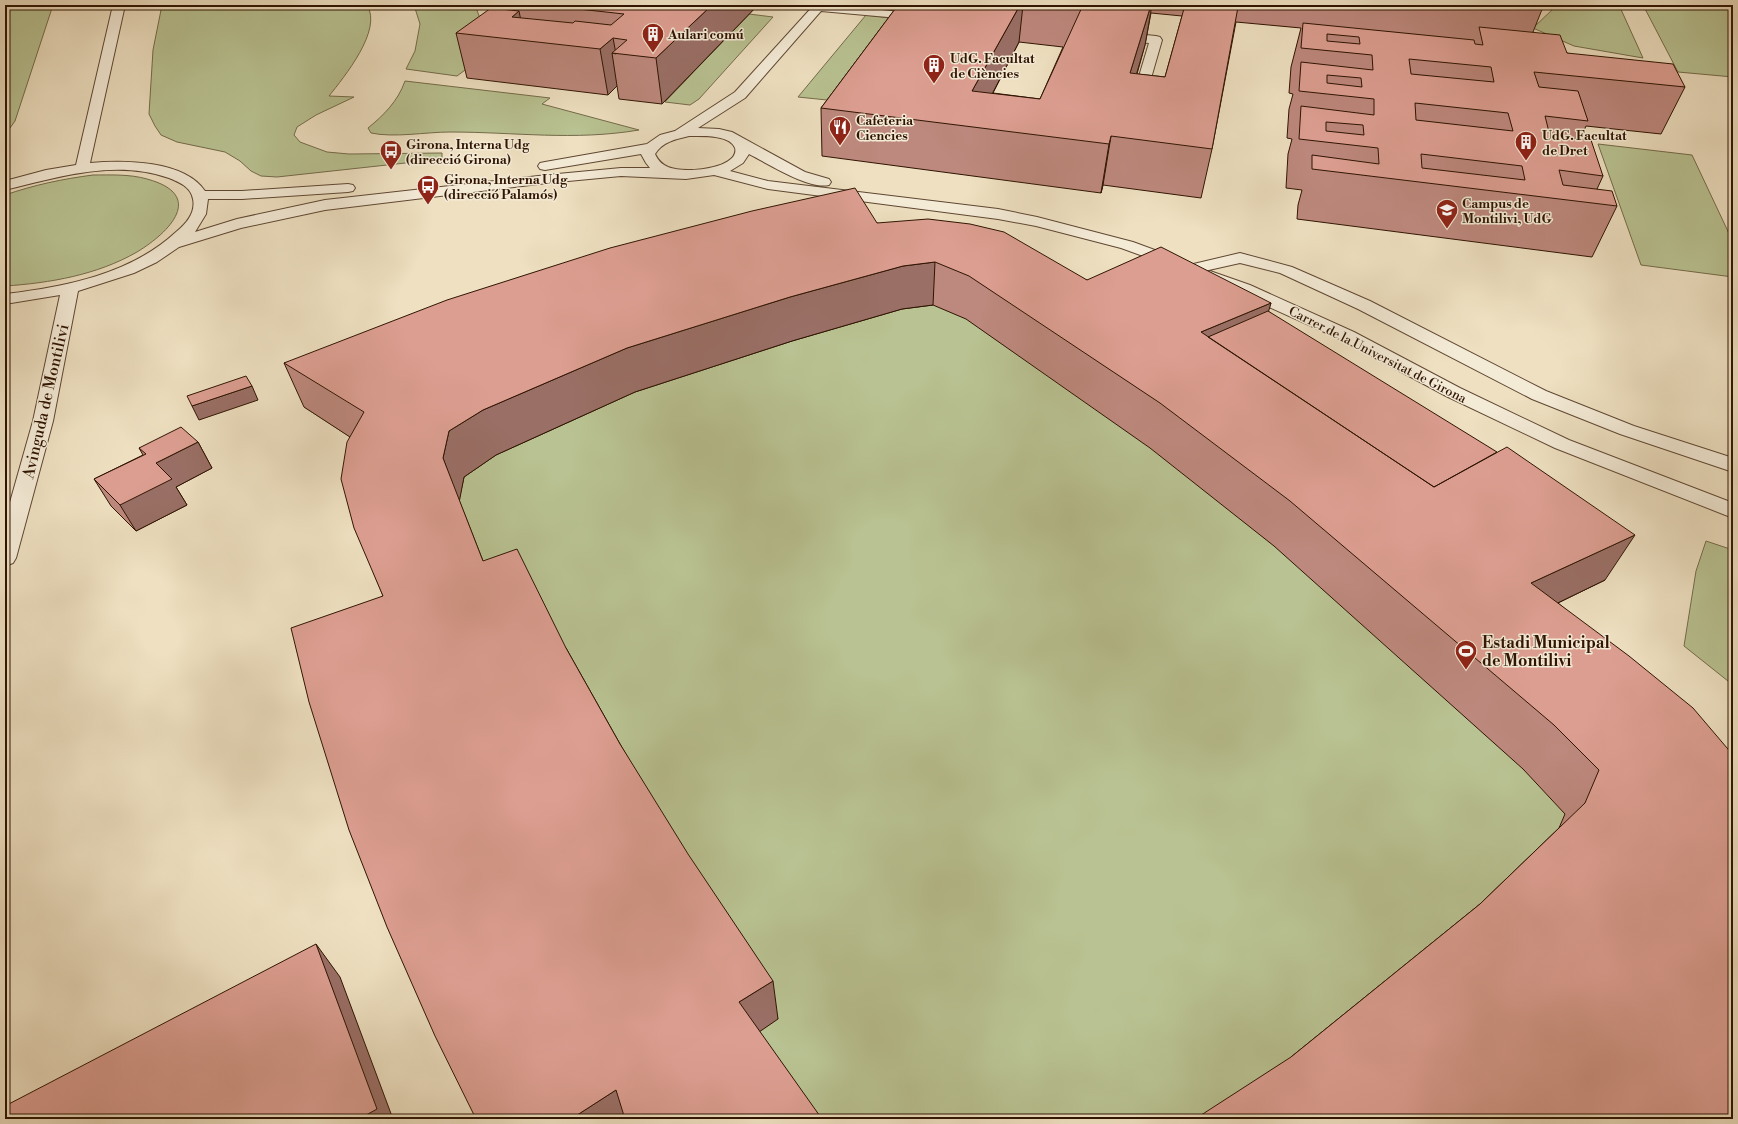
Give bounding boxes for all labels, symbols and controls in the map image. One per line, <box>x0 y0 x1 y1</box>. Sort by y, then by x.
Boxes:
building icon: Aulari comú <box>640 21 666 54</box>
place label: Aulari comú <box>667 27 744 43</box>
place label: UdG. Facultat de Ciències <box>950 51 1035 82</box>
building icon: UdG. Facultat de Ciències <box>921 52 947 85</box>
place label: Cafeteria Ciencies <box>856 113 914 144</box>
restaurant icon: Cafeteria Ciencies <box>827 114 853 147</box>
place label: UdG. Facultat de Dret <box>1542 128 1627 159</box>
building icon: UdG. Facultat de Dret <box>1513 129 1539 162</box>
place label: Girona, Interna Udg (direcció Girona) <box>406 137 530 168</box>
bus stop icon: Girona, Interna Udg (direcció Girona) <box>378 138 404 171</box>
place label: Girona, Interna Udg (direcció Palamós) <box>444 172 568 203</box>
bus stop icon: Girona, Interna Udg (direcció Palamós) <box>415 173 441 206</box>
place label: Campus de Montilivi, UdG <box>1462 196 1552 227</box>
school or university icon: Campus de Montilivi, UdG <box>1434 197 1460 230</box>
street label: Carrer de la Universitat de Girona <box>1286 303 1469 407</box>
street label: Avinguda de Montilivi <box>18 322 74 482</box>
place label: Estadi Municipal de Montilivi <box>1482 633 1611 671</box>
sports icon: Estadi Municipal de Montilivi <box>1453 638 1479 671</box>

